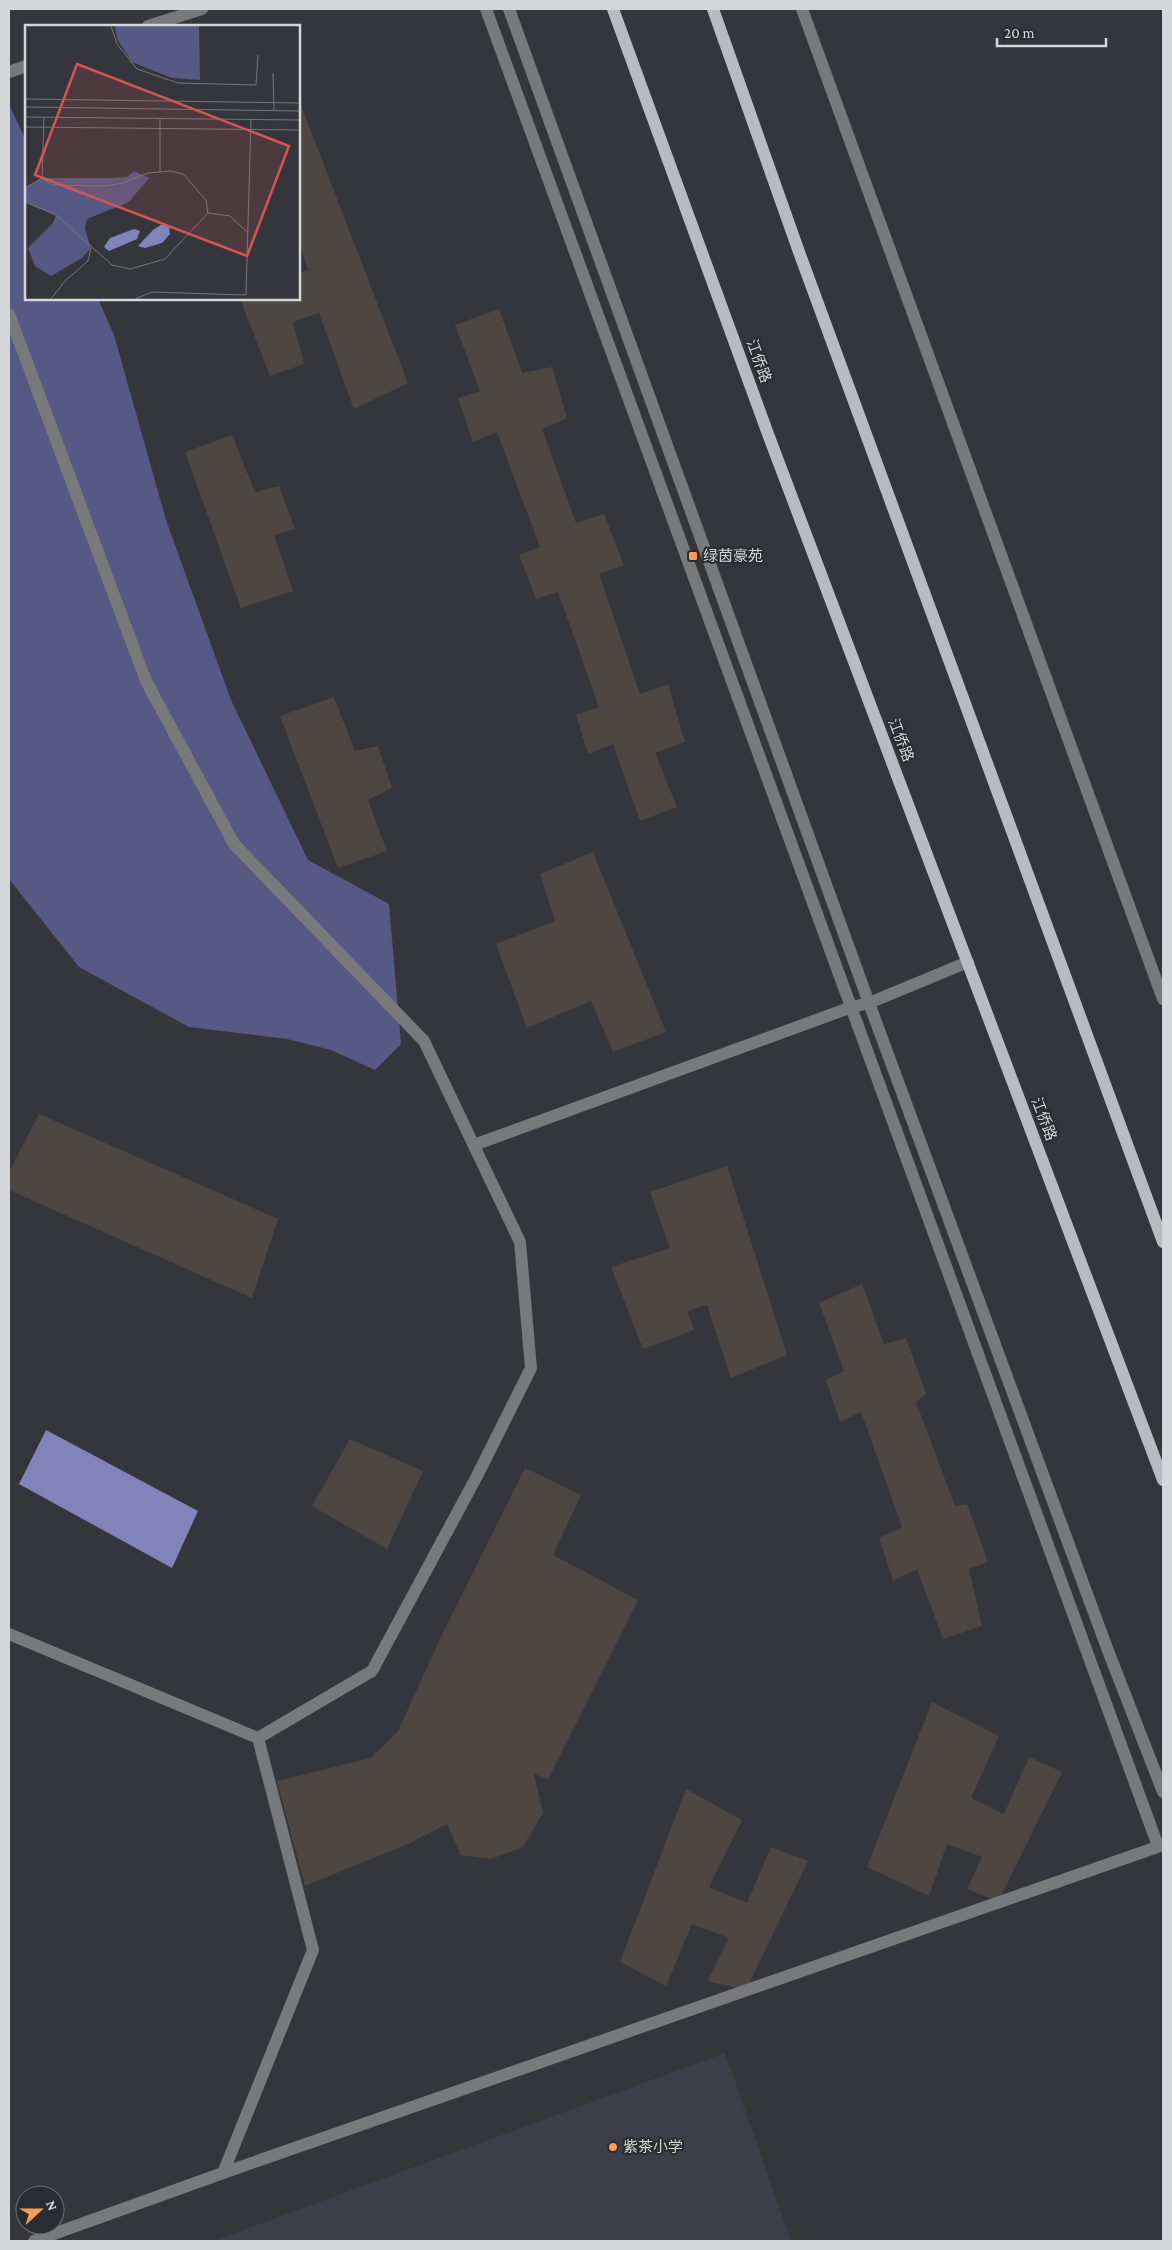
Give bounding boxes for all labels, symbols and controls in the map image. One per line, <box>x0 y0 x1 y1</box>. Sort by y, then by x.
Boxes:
scale bar <box>997 15 1106 47</box>
inset map <box>25 25 300 300</box>
text: 20 m <box>1004 25 1035 41</box>
street label: 江侨路 <box>744 337 774 385</box>
place label: 绿茵豪苑 <box>703 548 763 564</box>
marker: 绿茵豪苑 <box>687 550 699 562</box>
street label: 江侨路 <box>885 716 917 764</box>
street label: 江侨路 <box>1028 1095 1060 1143</box>
place label: 紫茶小学 <box>623 2139 683 2155</box>
marker: 紫茶小学 <box>607 2141 619 2153</box>
north arrow <box>15 2185 65 2235</box>
text: N <box>43 2198 61 2213</box>

